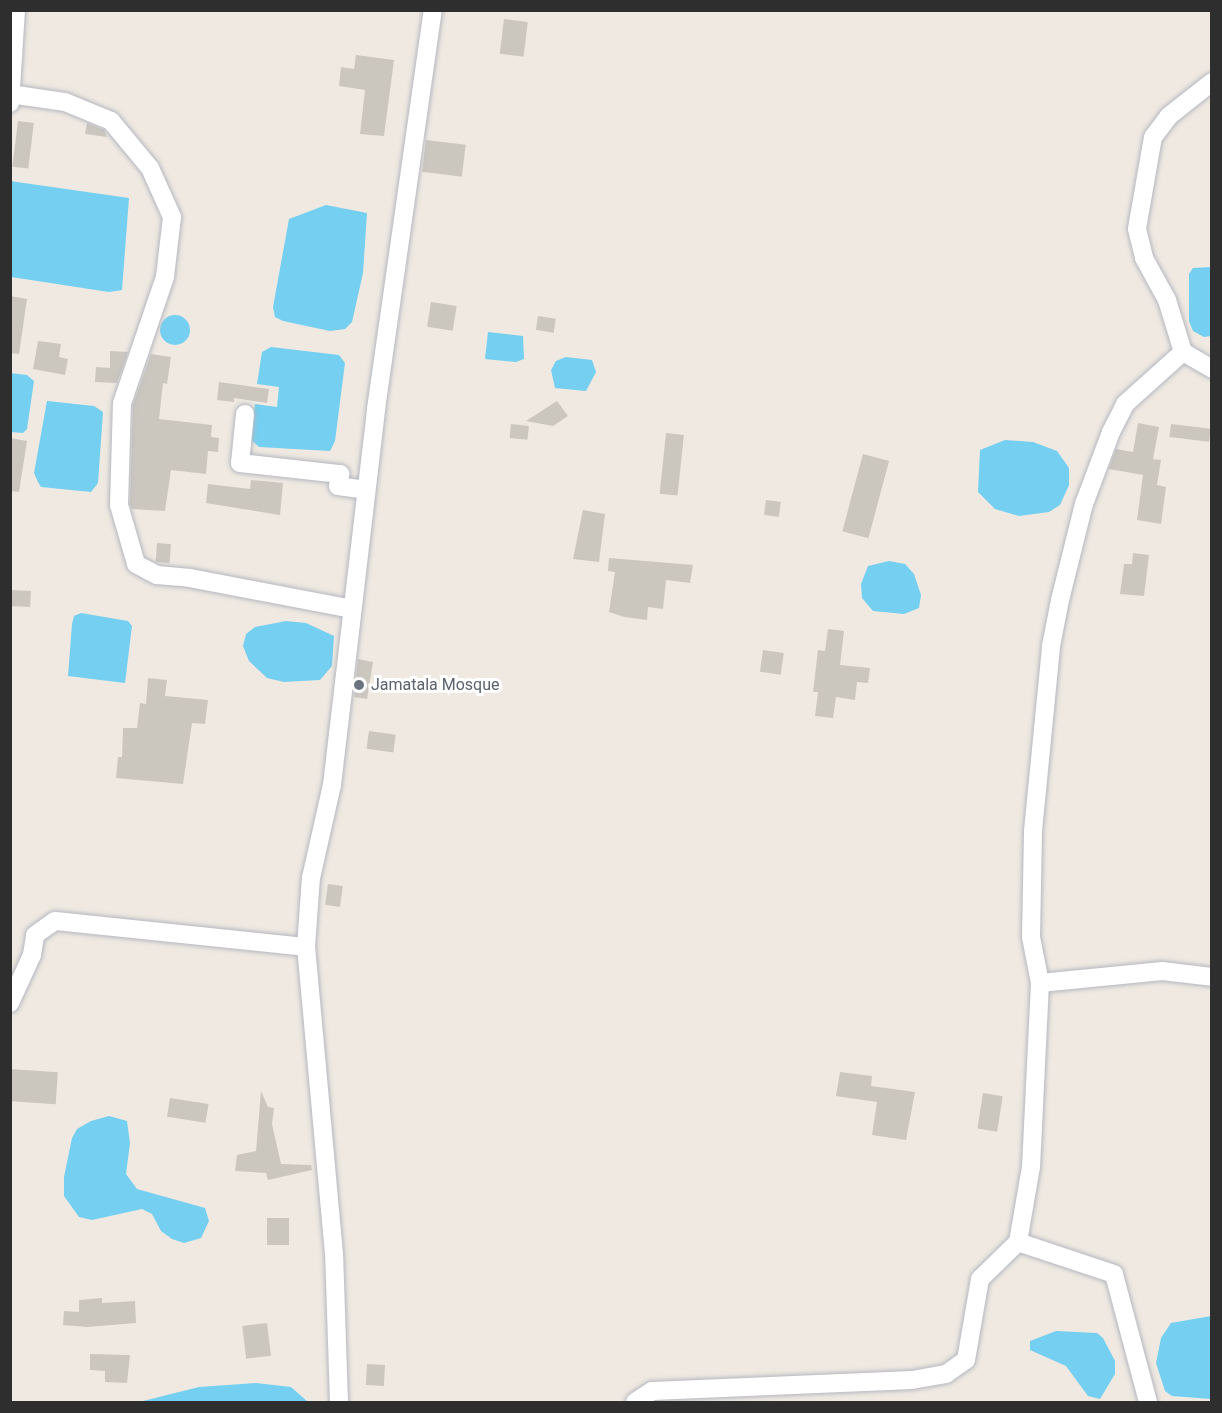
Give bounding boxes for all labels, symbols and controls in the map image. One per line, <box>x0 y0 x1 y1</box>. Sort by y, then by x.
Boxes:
place label: Jamatala Mosque <box>371 675 500 695</box>
marker: Jamatala Mosque <box>352 678 366 692</box>

